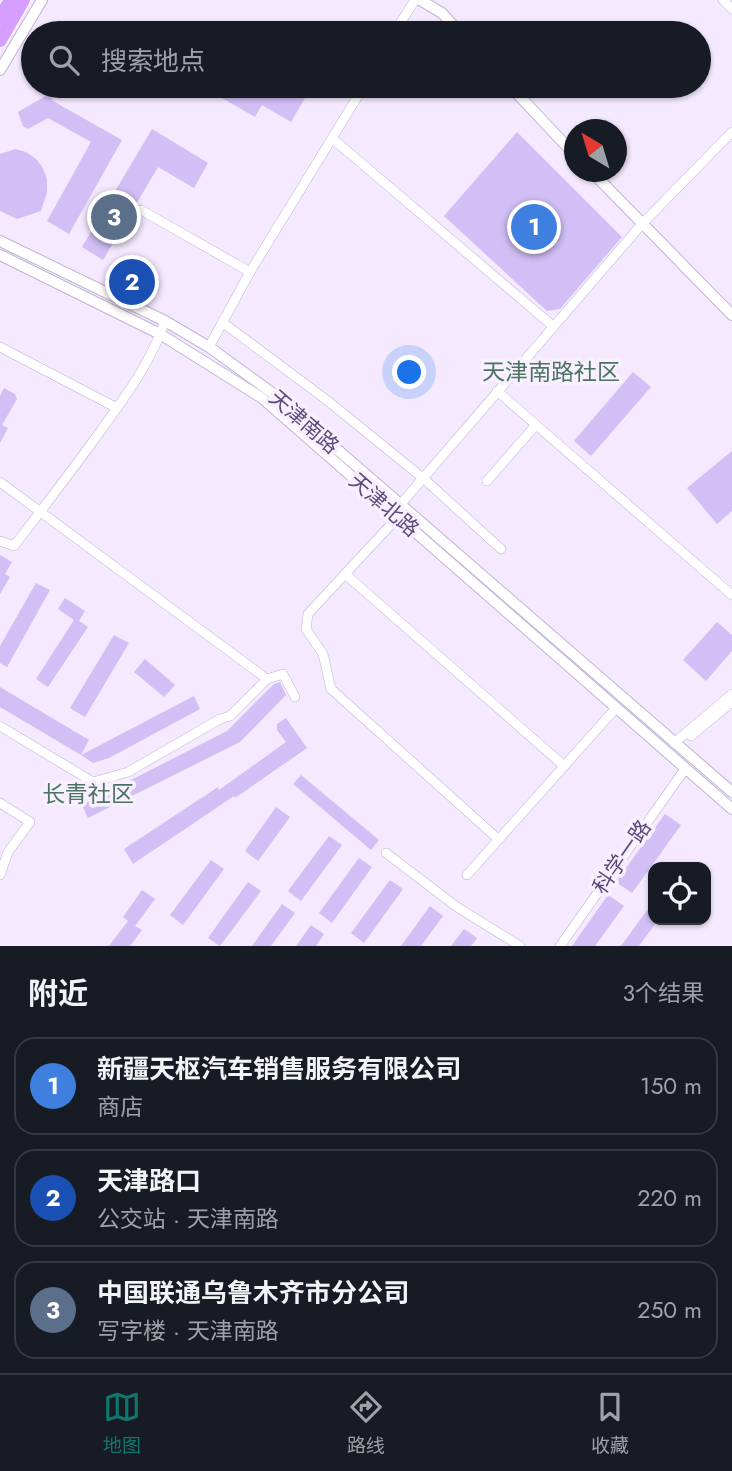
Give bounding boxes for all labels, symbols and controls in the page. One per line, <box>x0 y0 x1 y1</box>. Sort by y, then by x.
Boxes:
search box <box>21 21 711 98</box>
icon: search <box>45 41 83 79</box>
text: 搜索地点 <box>101 42 205 80</box>
north arrow <box>564 119 627 182</box>
pin: 3 <box>91 191 137 243</box>
pin: 1 <box>511 201 557 253</box>
pin: 2 <box>109 256 155 308</box>
your location <box>392 355 426 389</box>
district label: 天津南路社区 <box>482 355 620 389</box>
street label: 天津南路 <box>262 383 346 461</box>
street label: 天津北路 <box>342 466 426 544</box>
district label: 长青社区 <box>42 777 134 811</box>
street label: 科学一路 <box>586 814 658 900</box>
map controls <box>648 862 711 925</box>
button: locate <box>648 862 711 925</box>
text: 附近 <box>28 972 88 1015</box>
text: 3个结果 <box>622 976 704 1010</box>
text: 新疆天枢汽车销售服务有限公司 <box>97 1050 461 1088</box>
text: 1 <box>47 1069 59 1103</box>
text: 150 m <box>640 1069 702 1103</box>
text: 商店 <box>97 1090 143 1124</box>
text: 天津路口 <box>97 1162 201 1200</box>
text: 2 <box>45 1181 61 1215</box>
text: 220 m <box>637 1181 702 1215</box>
text: 公交站 · 天津南路 <box>97 1202 279 1236</box>
text: 中国联通乌鲁木齐市分公司 <box>97 1274 409 1312</box>
text: 3 <box>46 1293 60 1327</box>
text: 250 m <box>637 1293 702 1327</box>
text: 写字楼 · 天津南路 <box>97 1314 279 1348</box>
tab: 地图 <box>103 1388 141 1459</box>
tab: 路线 <box>347 1388 385 1459</box>
tab: 收藏 <box>591 1388 629 1459</box>

